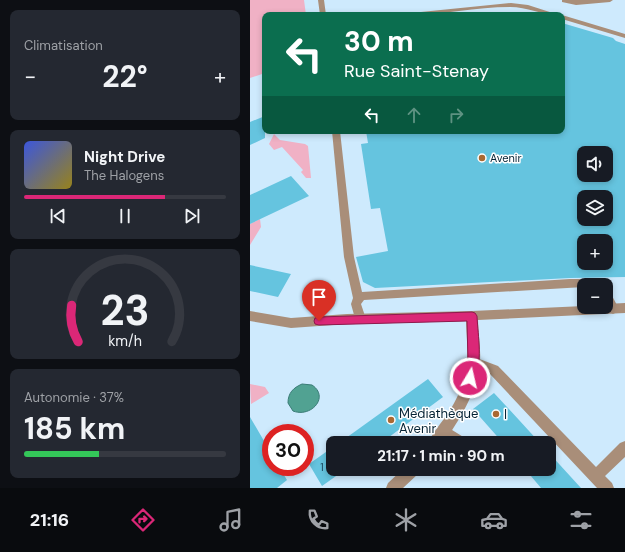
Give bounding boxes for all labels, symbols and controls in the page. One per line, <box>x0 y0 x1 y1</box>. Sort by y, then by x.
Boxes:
text: 30 m <box>344 23 414 60</box>
icon: left <box>278 28 330 80</box>
text: Climatisation <box>24 37 103 54</box>
text: 22° <box>102 57 148 96</box>
text: Rue Saint-Stenay <box>344 59 489 83</box>
text: − <box>24 62 36 91</box>
text: + <box>214 62 226 91</box>
icon: left <box>361 104 383 126</box>
icon: ahead <box>403 104 425 126</box>
icon: right <box>445 104 467 126</box>
map controls <box>577 146 613 314</box>
button: sound <box>577 146 613 182</box>
text: Night Drive <box>84 147 165 167</box>
place label: Avenir <box>490 151 522 165</box>
marker: Avenir <box>477 153 487 163</box>
text: The Halogens <box>84 167 164 184</box>
button: layers <box>577 190 613 226</box>
icon: previous <box>47 205 69 227</box>
icon: pause <box>114 205 136 227</box>
icon: next <box>181 205 203 227</box>
button: + <box>577 234 613 270</box>
button: − <box>577 278 613 314</box>
pin <box>302 280 336 321</box>
text: 23 <box>100 284 150 338</box>
icon: arrive <box>308 286 330 308</box>
text: km/h <box>108 331 142 349</box>
position arrow <box>449 357 491 399</box>
text: Autonomie · 37% <box>24 389 124 406</box>
place label: Médiathèque Avenir <box>399 405 478 437</box>
place label: I <box>504 406 507 423</box>
text: 185 km <box>24 409 125 448</box>
marker: I <box>491 409 501 419</box>
marker: Médiathèque Avenir <box>386 415 396 425</box>
speed limit sign: 30 <box>262 424 314 476</box>
text: 21:17 · 1 min · 90 m <box>377 446 505 466</box>
house number: 1 <box>320 460 324 474</box>
icon: directions <box>129 506 157 534</box>
icon: music <box>217 506 245 534</box>
icon: phone <box>304 506 332 534</box>
icon: climate <box>392 506 420 534</box>
icon: car <box>480 506 508 534</box>
icon: filters <box>567 506 595 534</box>
text: 21:16 <box>30 508 69 532</box>

